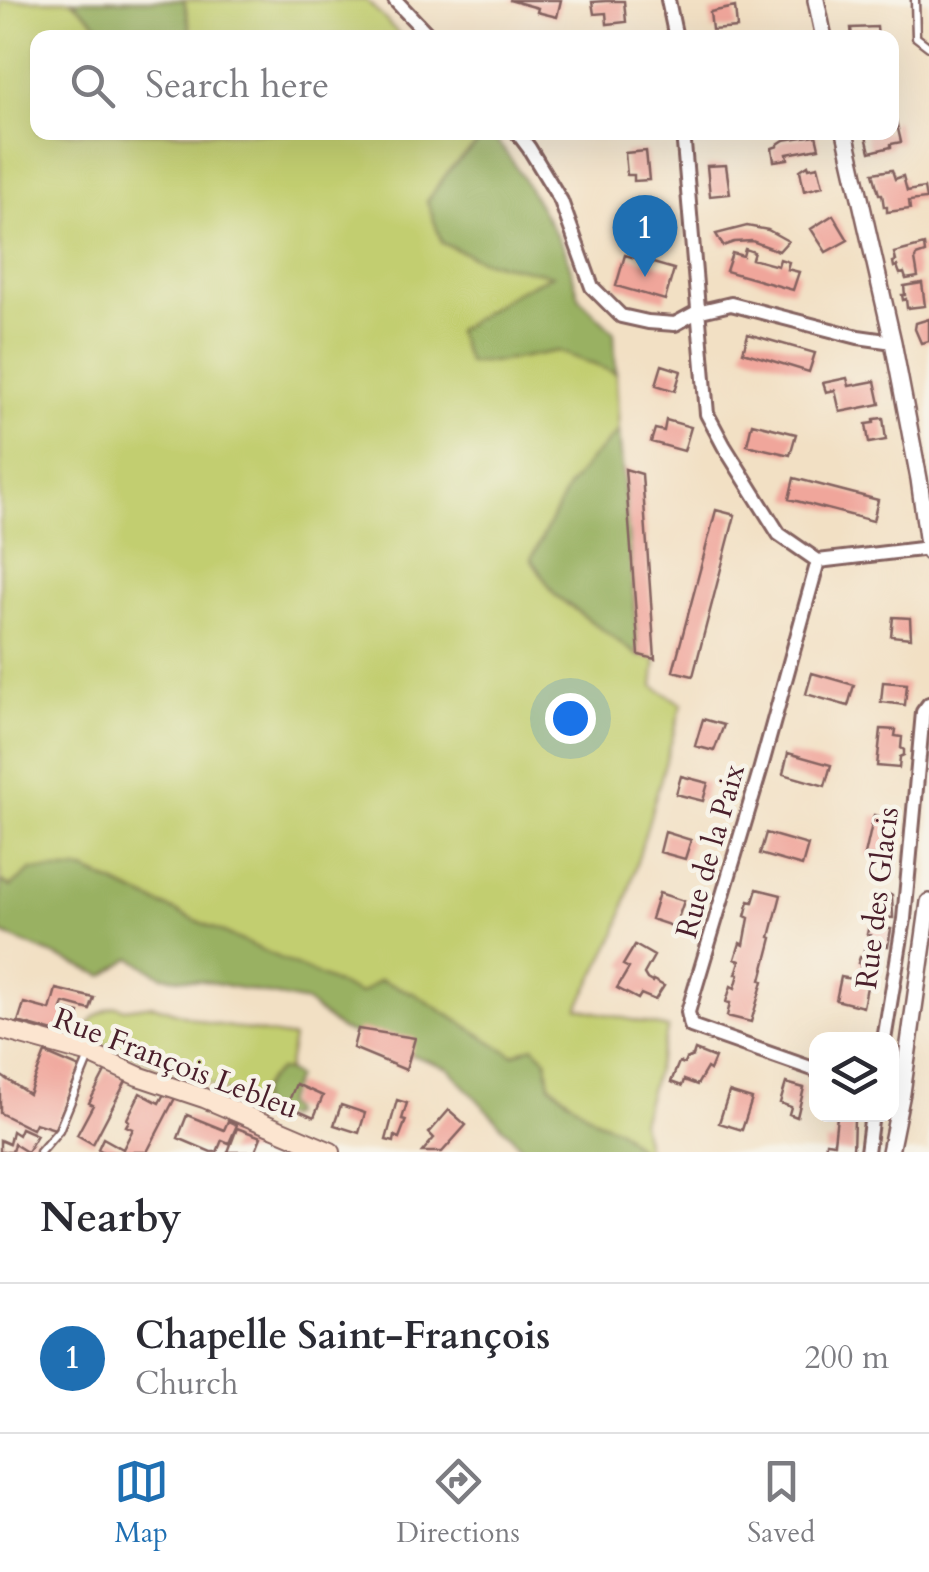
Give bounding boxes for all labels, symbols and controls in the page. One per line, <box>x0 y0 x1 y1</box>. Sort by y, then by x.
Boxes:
search box <box>30 30 899 140</box>
icon: search <box>65 58 120 113</box>
text: Search here <box>145 59 329 111</box>
pin: 1 <box>612 194 678 277</box>
your location <box>545 693 596 744</box>
street label: Rue de la Paix <box>666 759 755 943</box>
street label: Rue des Glacis <box>846 805 909 991</box>
street label: Rue François Lebleu <box>48 998 304 1129</box>
map controls <box>809 1032 899 1122</box>
button: layers <box>809 1032 899 1122</box>
text: Nearby <box>40 1189 182 1246</box>
text: Chapelle Saint-François <box>135 1310 550 1362</box>
text: 1 <box>64 1336 81 1380</box>
text: 200 m <box>804 1336 889 1380</box>
text: Church <box>135 1362 238 1406</box>
tab: Map <box>114 1454 169 1552</box>
tab: Directions <box>396 1454 520 1552</box>
tab: Saved <box>747 1454 815 1552</box>

